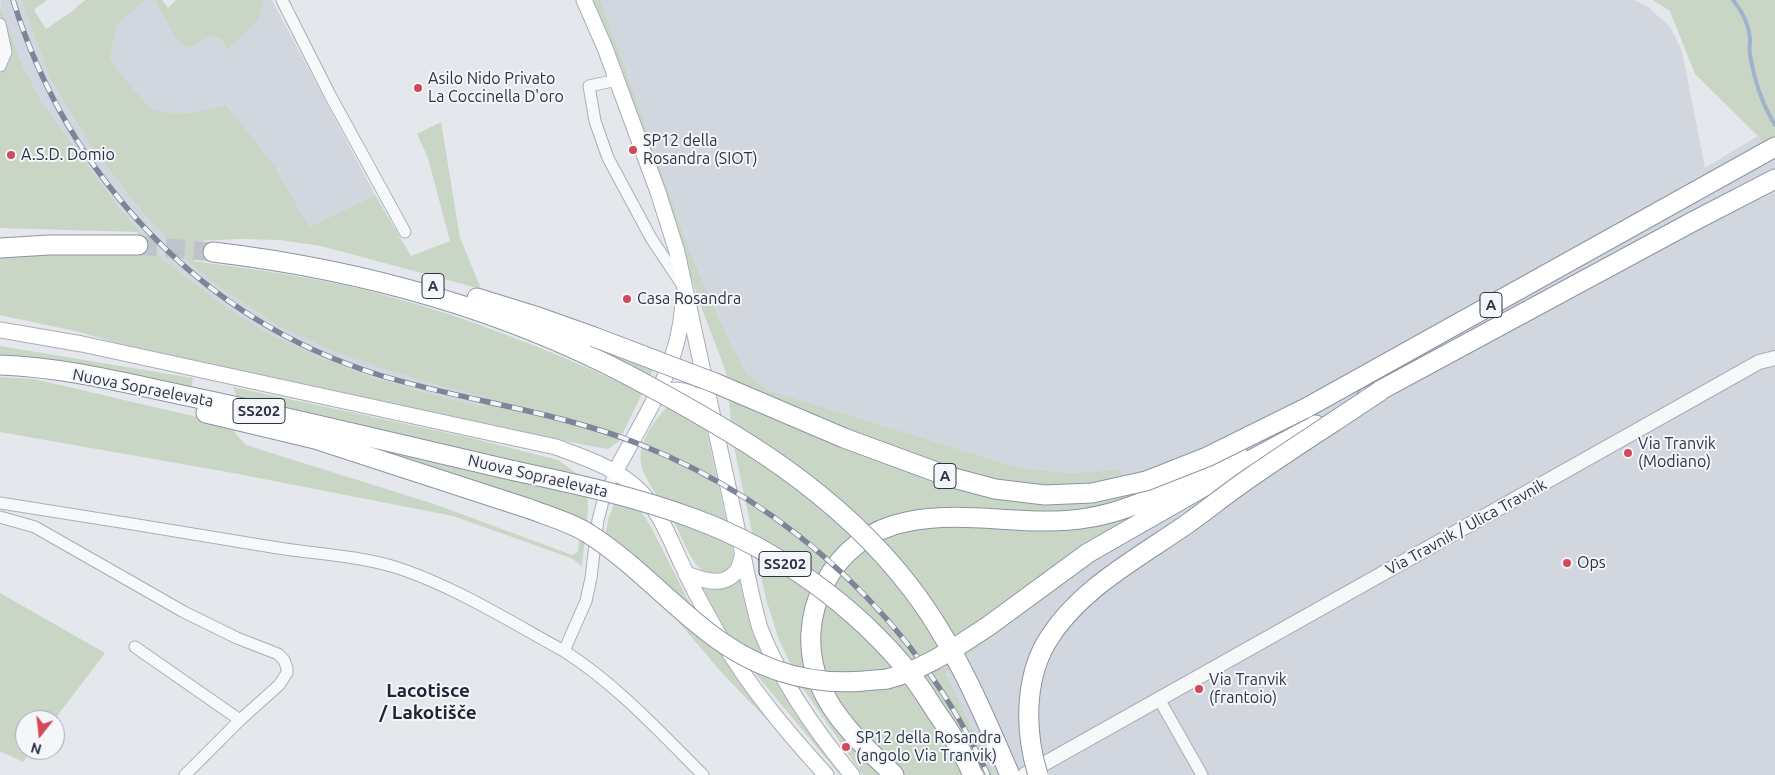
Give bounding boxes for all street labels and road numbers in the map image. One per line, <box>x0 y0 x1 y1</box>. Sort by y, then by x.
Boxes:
road number: A <box>422 274 444 298</box>
road number: A <box>1480 292 1502 318</box>
street label: Nuova Sopraelevata <box>71 365 215 411</box>
road number: SS202 <box>233 398 285 424</box>
street label: Nuova Sopraelevata <box>466 451 610 501</box>
road number: A <box>934 464 956 488</box>
street label: Via Travnik / Ulica Travnik <box>1382 475 1550 579</box>
road number: SS202 <box>759 552 811 576</box>

